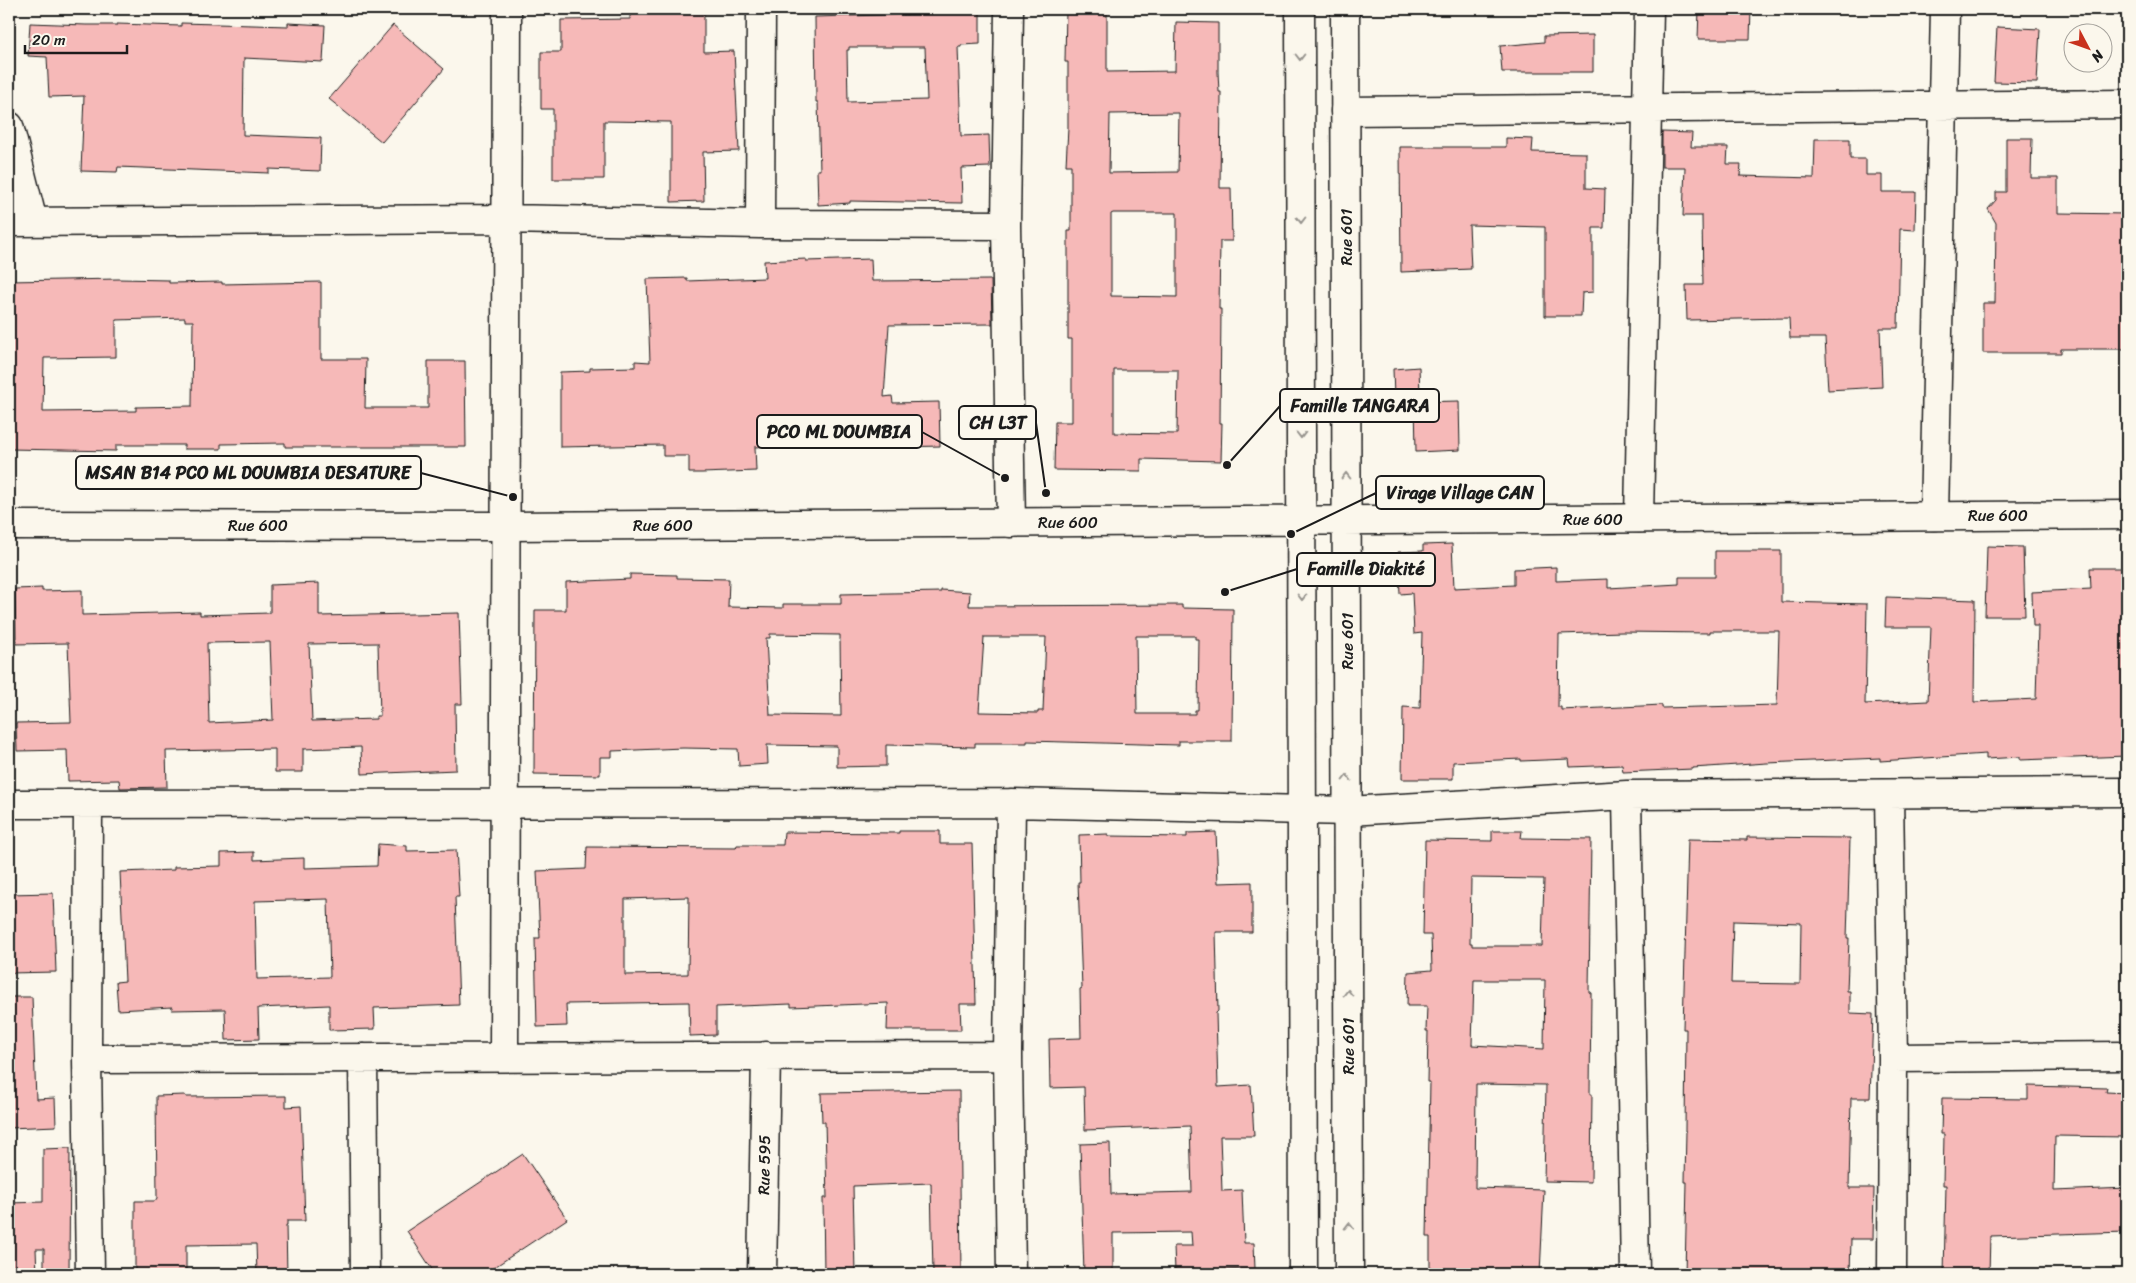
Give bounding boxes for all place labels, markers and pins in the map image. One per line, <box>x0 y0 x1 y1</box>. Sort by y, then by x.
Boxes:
callout: Famille TANGARA <box>1280 389 1439 422</box>
callout: CH L3T <box>959 406 1036 439</box>
callout: PCO ML DOUMBIA <box>757 415 922 448</box>
callout: MSAN B14 PCO ML DOUMBIA DESATURE <box>76 456 421 489</box>
callout: Virage Village CAN <box>1376 476 1544 509</box>
callout: Famille Diakité <box>1297 553 1435 586</box>

